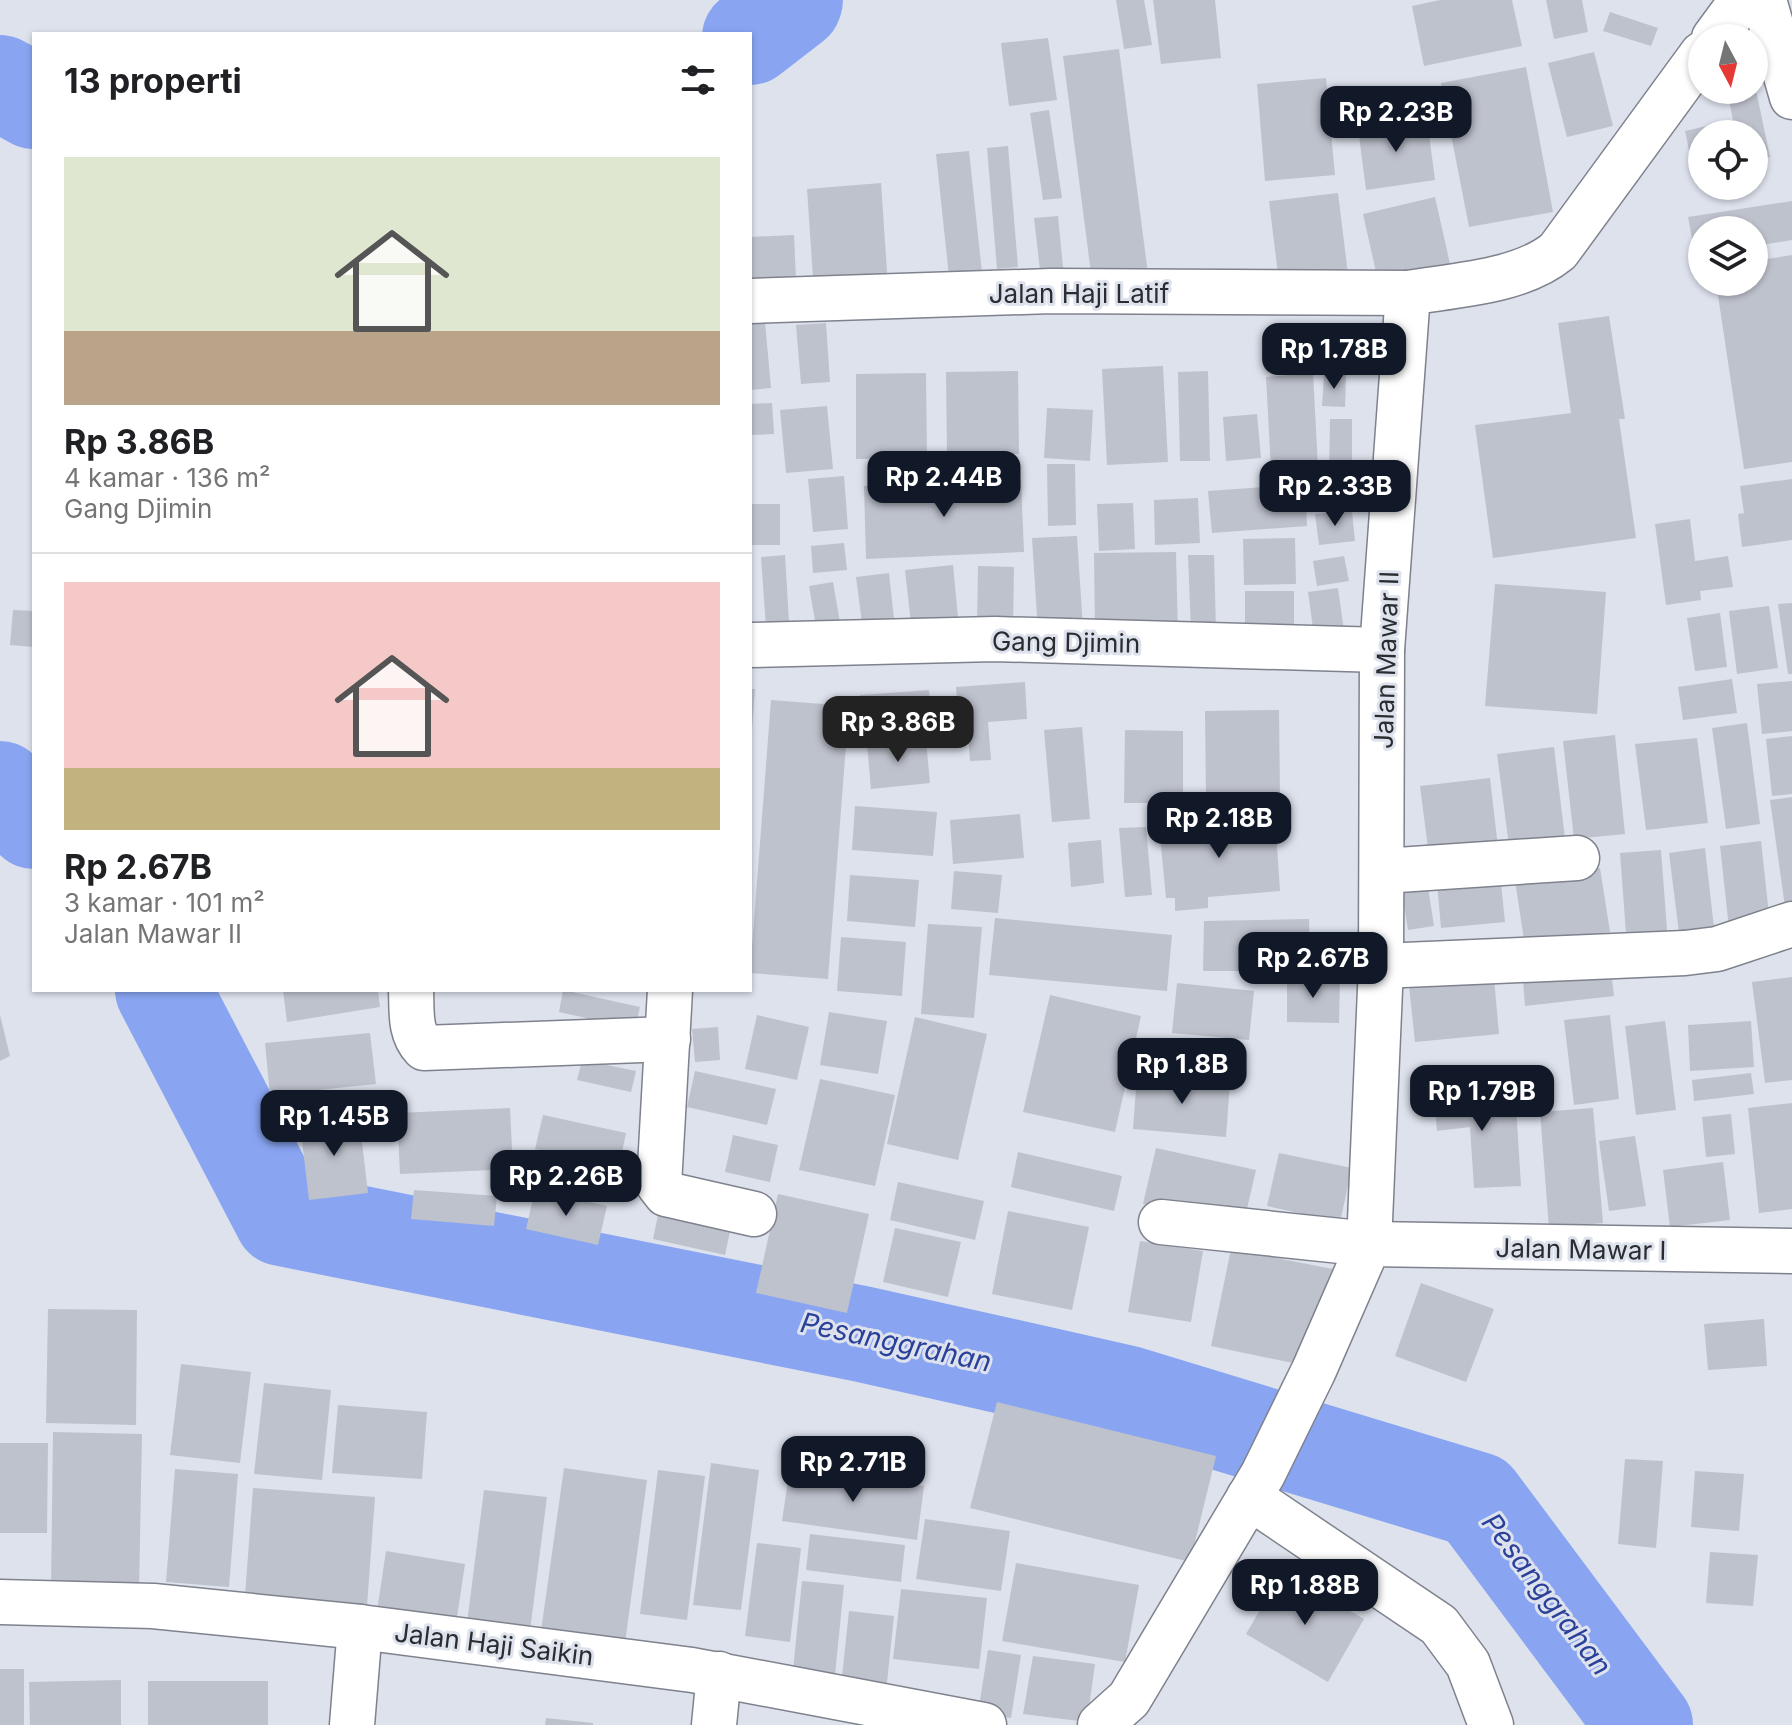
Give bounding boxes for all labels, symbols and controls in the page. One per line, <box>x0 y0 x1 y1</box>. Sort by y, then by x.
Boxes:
north arrow <box>1688 24 1768 104</box>
map controls <box>1688 24 1768 296</box>
icon: filters <box>676 58 720 102</box>
text: 13 properti <box>64 60 242 101</box>
pin: Rp 2.23B <box>1313 86 1479 154</box>
text: Rp 2.23B <box>1338 96 1454 127</box>
button: locate <box>1688 120 1768 200</box>
icon: home <box>320 209 464 353</box>
button: layers <box>1688 216 1768 296</box>
street label: Jalan Haji Latif <box>989 278 1170 309</box>
pin: Rp 1.78B <box>1251 323 1417 391</box>
text: Rp 1.78B <box>1280 333 1388 364</box>
text: Rp 3.86B <box>64 421 214 462</box>
pin: Rp 2.44B <box>861 451 1027 519</box>
pin: Rp 2.33B <box>1252 460 1418 528</box>
text: Rp 2.44B <box>885 461 1003 492</box>
text: 4 kamar · 136 m² <box>64 462 271 493</box>
text: Rp 2.33B <box>1278 470 1392 501</box>
text: Gang Djimin <box>64 493 212 524</box>
street label: Jalan Mawar II <box>1367 570 1405 750</box>
street label: Gang Djimin <box>992 625 1140 659</box>
icon: home <box>320 634 464 778</box>
pin: Rp 3.86B <box>815 696 981 764</box>
text: Rp 3.86B <box>841 706 955 737</box>
pin: Rp 2.18B <box>1136 792 1302 860</box>
text: Rp 2.18B <box>1165 802 1273 833</box>
text: Rp 2.67B <box>64 846 212 887</box>
text: 3 kamar · 101 m² <box>64 887 265 918</box>
text: Jalan Mawar II <box>64 918 242 949</box>
pin: Rp 2.67B <box>1230 932 1396 1000</box>
text: Rp 2.67B <box>1256 942 1370 973</box>
pin: Rp 1.8B <box>1108 1038 1256 1106</box>
text: Rp 1.8B <box>1136 1048 1228 1079</box>
pin: Rp 1.79B <box>1399 1065 1565 1133</box>
text: Rp 1.79B <box>1428 1075 1536 1106</box>
pin: Rp 1.45B <box>251 1090 417 1158</box>
text: Rp 1.45B <box>279 1100 389 1131</box>
pin: Rp 2.26B <box>483 1150 649 1218</box>
text: Rp 2.26B <box>508 1160 624 1191</box>
street label: Jalan Mawar I <box>1495 1232 1667 1266</box>
water label: Pesanggrahan <box>797 1305 995 1379</box>
pin: Rp 2.71B <box>770 1436 936 1504</box>
text: Rp 2.71B <box>799 1446 907 1477</box>
water label: Pesanggrahan <box>1475 1506 1619 1682</box>
pin: Rp 1.88B <box>1222 1559 1388 1627</box>
text: Rp 1.88B <box>1250 1569 1360 1600</box>
street label: Jalan Haji Saikin <box>393 1616 595 1672</box>

